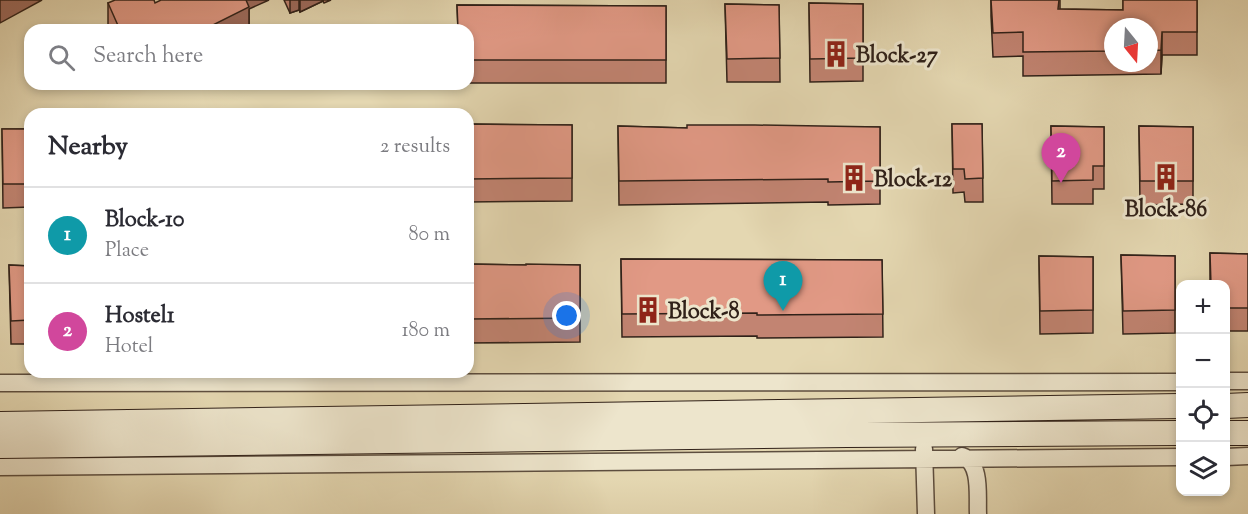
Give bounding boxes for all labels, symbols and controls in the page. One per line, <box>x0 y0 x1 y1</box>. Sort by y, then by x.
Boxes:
north arrow <box>1104 18 1158 72</box>
search box <box>24 24 474 90</box>
building icon: Block-27 <box>821 39 851 69</box>
icon: search <box>45 41 78 74</box>
text: Search here <box>93 41 203 73</box>
place label: Block-27 <box>856 41 939 73</box>
text: Nearby <box>48 129 128 166</box>
text: 2 results <box>380 133 450 162</box>
pin: 2 <box>1042 134 1080 183</box>
building icon: Block-86 <box>1151 162 1181 192</box>
building icon: Block-12 <box>839 163 869 193</box>
place label: Block-12 <box>874 165 953 197</box>
place label: Block-86 <box>1125 195 1207 227</box>
text: Block-10 <box>105 205 184 237</box>
text: 1 <box>64 221 71 250</box>
text: 80 m <box>409 221 450 250</box>
text: Place <box>105 237 149 266</box>
pin: 1 <box>764 262 802 311</box>
map controls <box>1176 280 1230 496</box>
button: + <box>1176 280 1230 334</box>
building icon: Block-8 <box>633 295 663 325</box>
place label: Block-8 <box>668 297 740 329</box>
text: Hostel1 <box>105 301 174 333</box>
your location <box>552 301 581 330</box>
text: 2 <box>63 317 72 346</box>
text: 180 m <box>402 317 450 346</box>
text: Hotel <box>105 333 153 362</box>
button: − <box>1176 334 1230 388</box>
button: locate <box>1176 388 1230 442</box>
button: layers <box>1176 442 1230 496</box>

